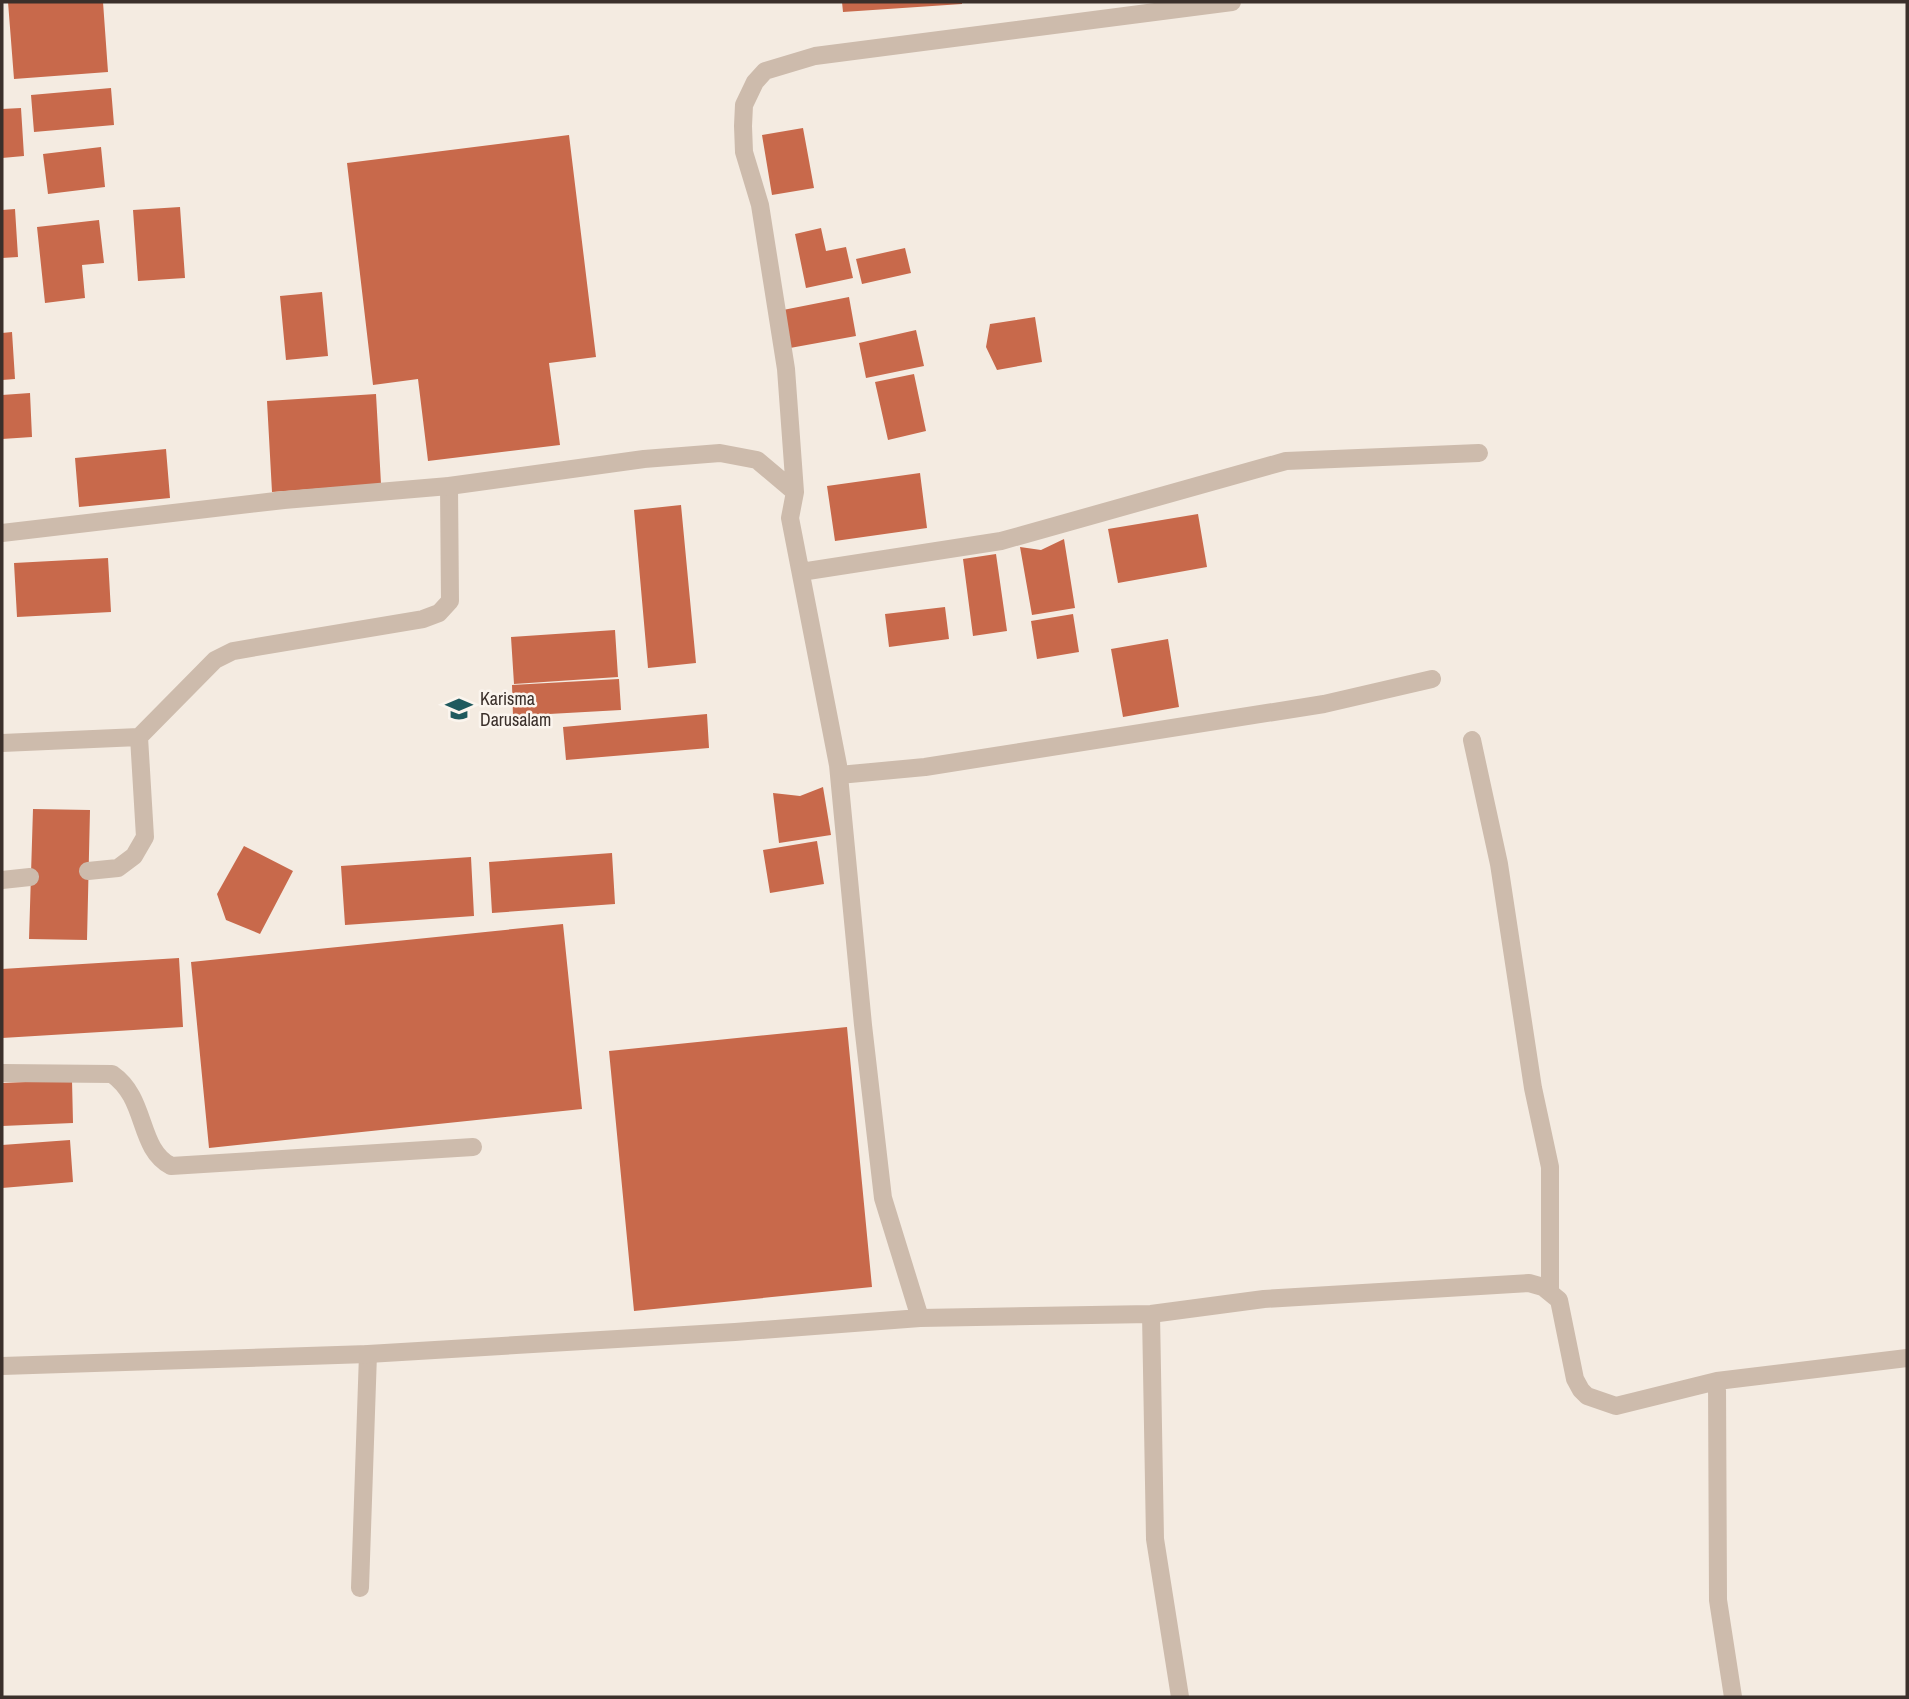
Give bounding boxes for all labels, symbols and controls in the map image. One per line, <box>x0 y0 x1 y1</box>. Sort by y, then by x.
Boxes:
place label: Karisma Darusalam <box>480 686 551 732</box>
school or university icon: Karisma Darusalam <box>444 694 474 724</box>

